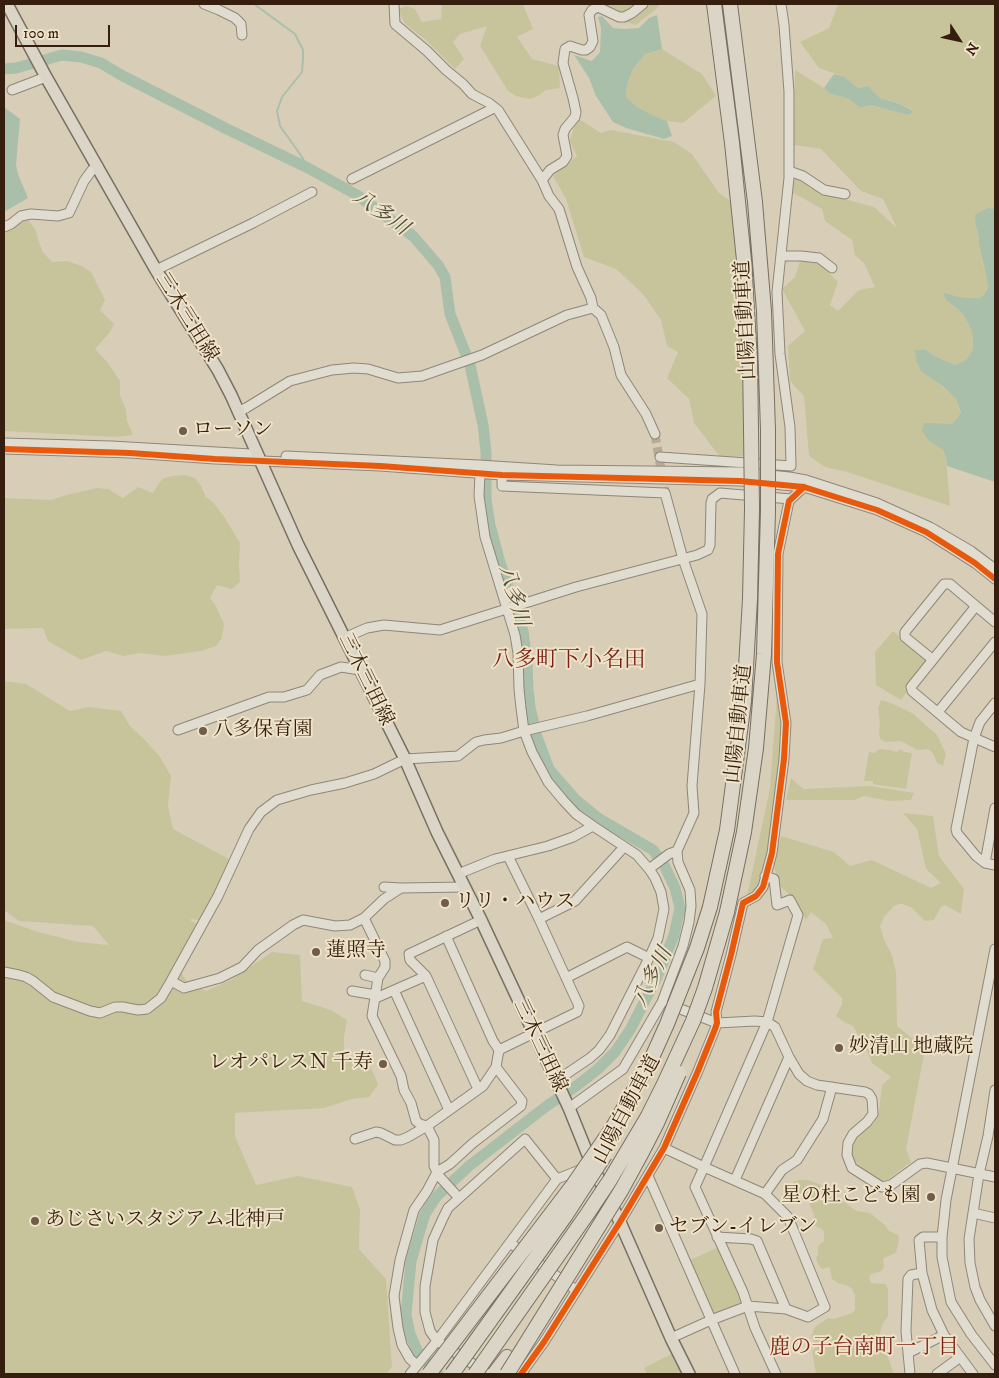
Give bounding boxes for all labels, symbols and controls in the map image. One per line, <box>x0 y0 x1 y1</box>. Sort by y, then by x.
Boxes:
scale bar <box>18 15 112 47</box>
north arrow <box>934 15 984 65</box>
text: 100 m <box>23 24 59 43</box>
text: N <box>961 39 982 58</box>
water label: 八多川 <box>347 186 413 242</box>
street label: 山陽自動車道 <box>732 259 762 381</box>
street label: 三木三田線 <box>149 269 223 367</box>
place label: ローソン <box>193 419 273 443</box>
marker: ローソン <box>177 425 189 437</box>
water label: 八多川 <box>491 562 533 630</box>
street label: 三木三田線 <box>332 630 398 730</box>
district label: 八多町下小名田 <box>492 648 646 674</box>
street label: 山陽自動車道 <box>722 663 758 785</box>
place label: 八多保育園 <box>213 719 313 743</box>
marker: 八多保育園 <box>197 725 209 737</box>
place label: リリ・ハウス <box>455 891 575 915</box>
marker: リリ・ハウス <box>439 897 451 909</box>
place label: 蓮照寺 <box>326 940 386 964</box>
water label: 八多川 <box>629 944 679 1012</box>
marker: 蓮照寺 <box>310 946 322 958</box>
street label: 三木三田線 <box>507 996 571 1096</box>
place label: 妙清山 地蔵院 <box>849 1036 973 1060</box>
marker: 妙清山 地蔵院 <box>833 1042 845 1054</box>
street label: 山陽自動車道 <box>589 1051 667 1169</box>
place label: レオパレスＮ 千寿 <box>209 1052 373 1076</box>
marker: レオパレスＮ 千寿 <box>377 1058 389 1070</box>
place label: 星の杜こども園 <box>781 1185 921 1209</box>
marker: 星の杜こども園 <box>925 1191 937 1203</box>
place label: あじさいスタジアム北神戸 <box>45 1209 285 1233</box>
marker: あじさいスタジアム北神戸 <box>29 1215 41 1227</box>
place label: セブン-イレブン <box>669 1216 817 1240</box>
marker: セブン-イレブン <box>653 1222 665 1234</box>
district label: 鹿の子台南町一丁目 <box>770 1336 958 1362</box>

